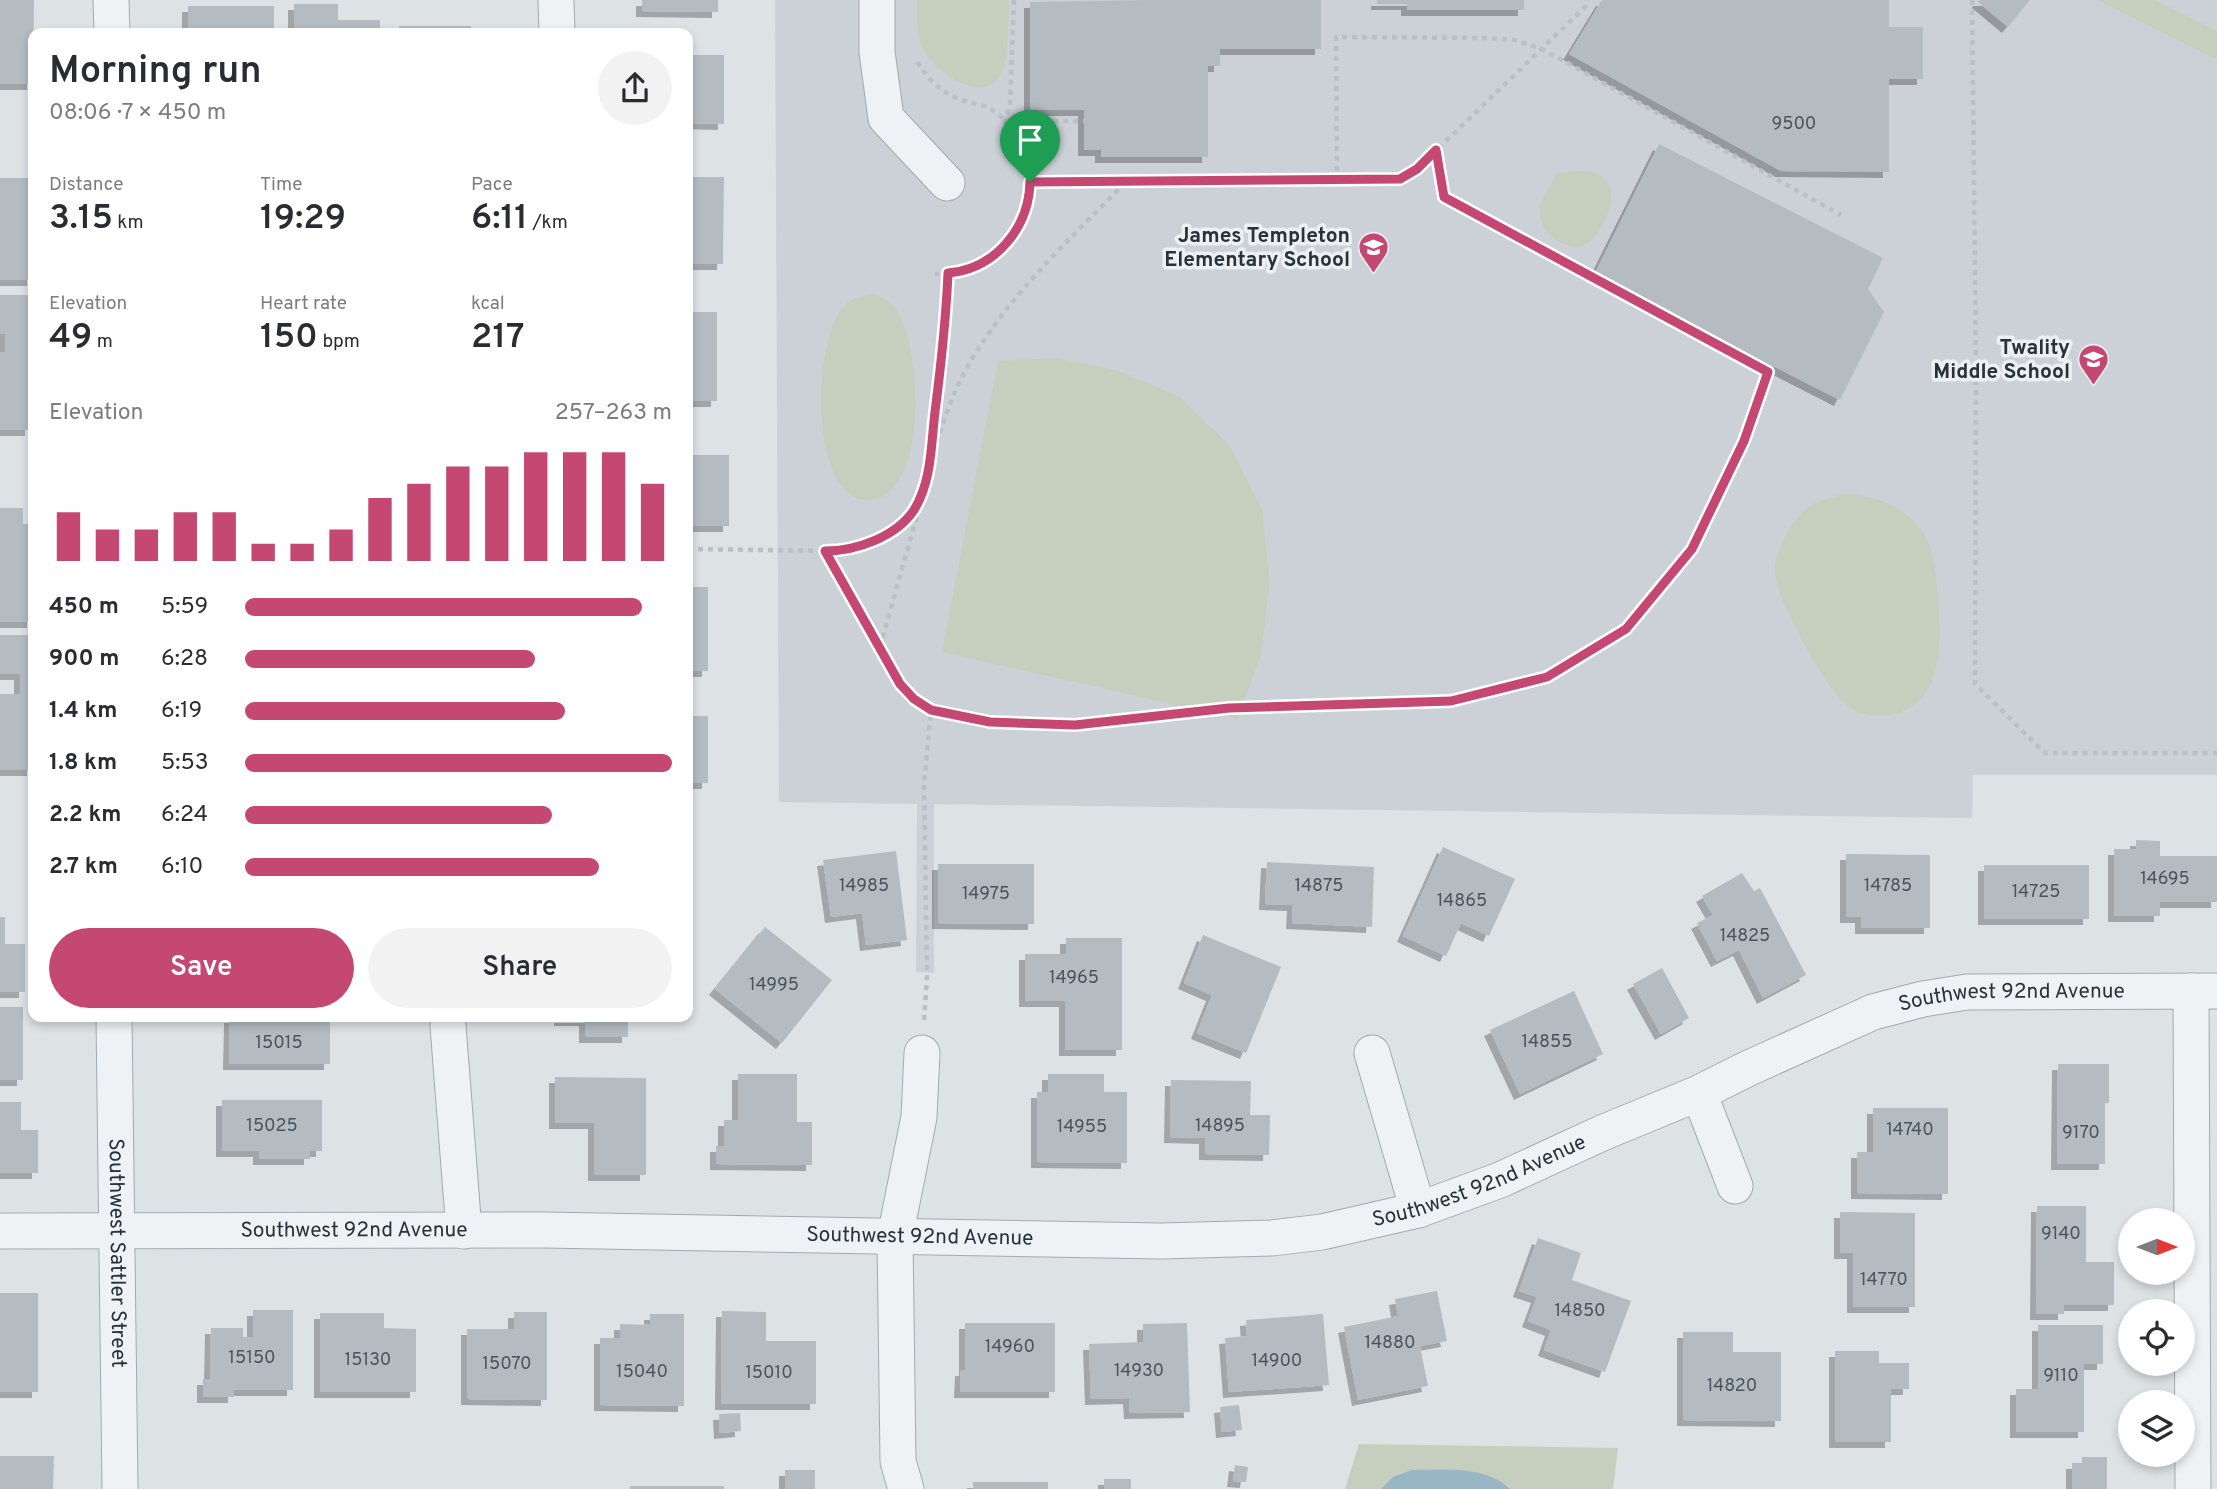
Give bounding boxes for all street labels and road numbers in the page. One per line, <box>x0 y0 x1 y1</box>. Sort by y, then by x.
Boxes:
street label: Southwest 92nd Avenue <box>1896 978 2125 1018</box>
street label: Southwest 92nd Avenue <box>1370 1129 1590 1234</box>
street label: Southwest Sattler Street <box>102 1138 132 1368</box>
street label: Southwest 92nd Avenue <box>240 1217 468 1244</box>
street label: Southwest 92nd Avenue <box>806 1221 1034 1252</box>

